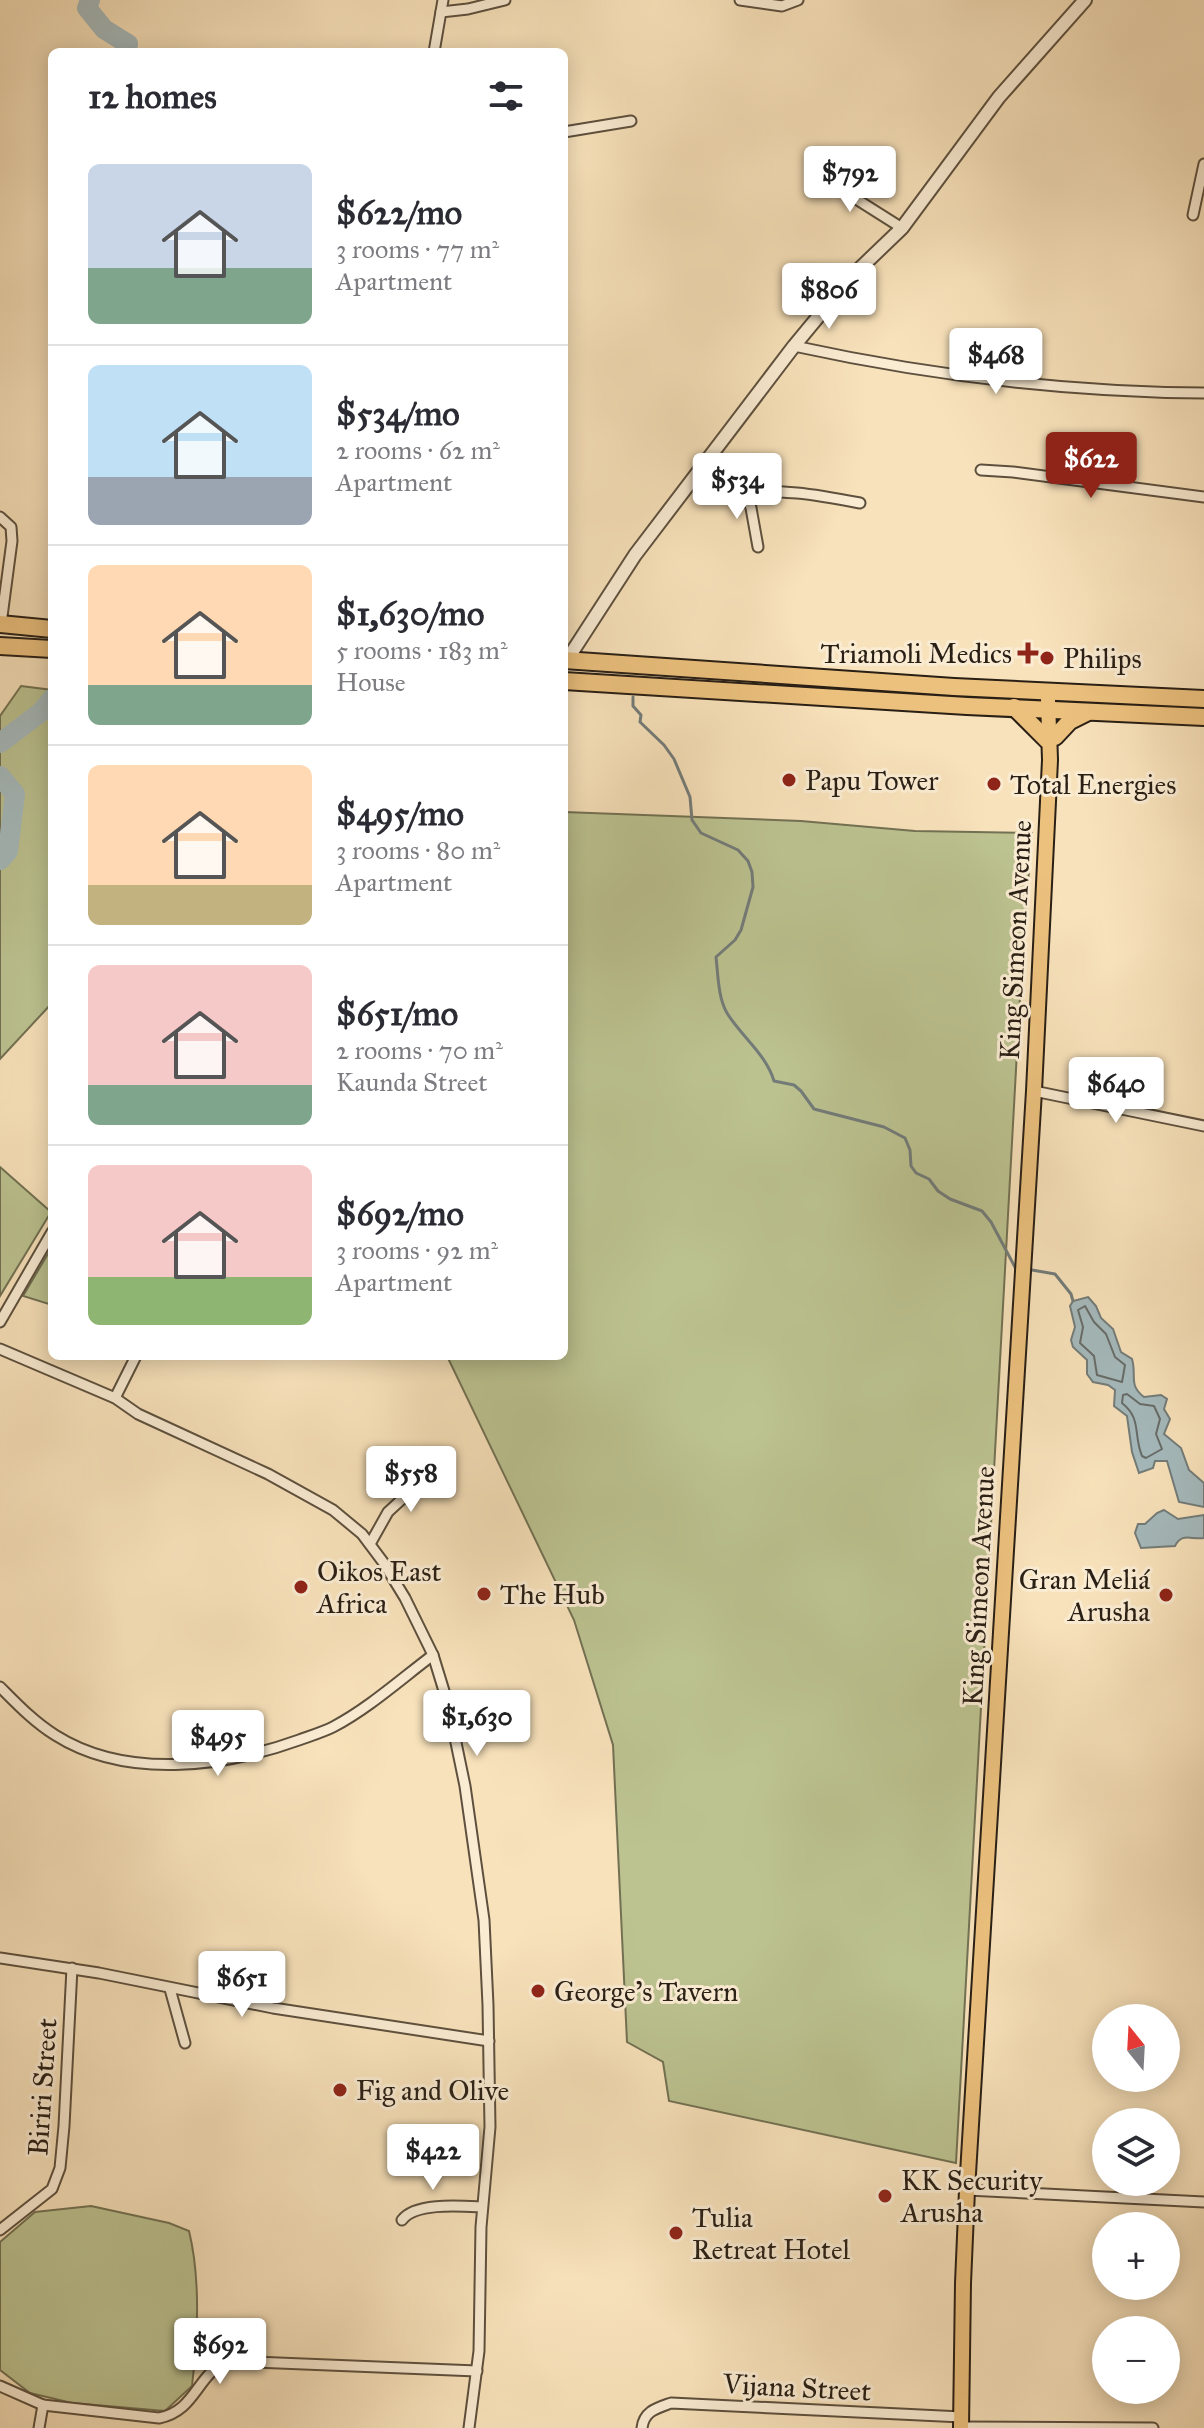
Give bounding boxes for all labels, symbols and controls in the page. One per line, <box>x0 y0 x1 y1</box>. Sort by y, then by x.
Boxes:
icon: filters <box>484 74 528 118</box>
text: 12 homes <box>88 76 217 117</box>
pin: $792 <box>803 146 897 214</box>
text: $792 <box>822 156 878 188</box>
text: $622/mo <box>336 192 462 233</box>
icon: home <box>152 196 248 292</box>
text: 3 rooms · 77 m² <box>336 233 499 265</box>
pin: $806 <box>782 263 876 331</box>
text: Apartment <box>336 265 452 297</box>
text: $806 <box>800 273 858 305</box>
pin: $468 <box>949 328 1043 396</box>
text: $468 <box>967 338 1025 370</box>
text: $534/mo <box>336 393 460 434</box>
icon: home <box>152 397 248 493</box>
pin: $622 <box>1044 432 1138 500</box>
text: 2 rooms · 62 m² <box>336 434 500 466</box>
text: $622 <box>1064 442 1118 474</box>
pin: $534 <box>690 453 784 521</box>
text: $534 <box>711 463 763 495</box>
text: Apartment <box>336 466 452 498</box>
text: $1,630/mo <box>336 593 484 634</box>
icon: home <box>152 597 248 693</box>
text: 5 rooms · 183 m² <box>336 634 508 666</box>
place label: Triamoli Medics <box>821 636 1012 671</box>
place label: Philips <box>1063 641 1142 676</box>
marker: Triamoli Medics <box>1019 644 1037 662</box>
marker: Philips <box>1038 649 1056 667</box>
text: House <box>336 666 406 698</box>
place label: Papu Tower <box>805 763 939 798</box>
place label: Total Energies <box>1010 767 1176 802</box>
marker: Papu Tower <box>780 771 798 789</box>
marker: Total Energies <box>985 775 1003 793</box>
text: $495/mo <box>336 793 464 834</box>
icon: home <box>152 797 248 893</box>
street label: King Simeon Avenue <box>992 819 1039 1061</box>
text: 3 rooms · 80 m² <box>336 834 500 866</box>
text: Apartment <box>336 866 452 898</box>
text: $651/mo <box>336 993 458 1034</box>
icon: home <box>152 997 248 1093</box>
text: 2 rooms · 70 m² <box>336 1034 503 1066</box>
pin: $640 <box>1069 1057 1163 1125</box>
text: Kaunda Street <box>336 1066 488 1098</box>
text: $640 <box>1087 1067 1145 1099</box>
text: $692/mo <box>336 1193 464 1234</box>
icon: home <box>152 1197 248 1293</box>
text: 3 rooms · 92 m² <box>336 1234 498 1266</box>
text: Apartment <box>336 1266 452 1298</box>
pin: $558 <box>364 1446 458 1514</box>
text: $558 <box>384 1456 438 1488</box>
street label: King Simeon Avenue <box>955 1465 1002 1707</box>
place label: Oikos East Africa <box>316 1554 441 1621</box>
place label: Gran Meliá Arusha <box>1019 1562 1150 1629</box>
place label: The Hub <box>500 1577 605 1612</box>
marker: Oikos East Africa <box>292 1578 310 1596</box>
marker: The Hub <box>475 1585 493 1603</box>
marker: Gran Meliá Arusha <box>1157 1586 1175 1604</box>
pin: $1,630 <box>412 1690 542 1758</box>
text: $1,630 <box>441 1700 513 1732</box>
pin: $495 <box>171 1710 265 1778</box>
text: $495 <box>190 1720 246 1752</box>
pin: $651 <box>195 1951 289 2019</box>
text: $651 <box>216 1961 268 1993</box>
place label: George's Tavern <box>554 1974 738 2009</box>
marker: George's Tavern <box>529 1982 547 2000</box>
north arrow <box>1092 2004 1180 2092</box>
map controls <box>1092 2004 1180 2404</box>
street label: Biriri Street <box>20 2017 65 2157</box>
place label: Fig and Olive <box>356 2073 509 2108</box>
marker: Fig and Olive <box>331 2081 349 2099</box>
button: layers <box>1092 2108 1180 2196</box>
pin: $422 <box>386 2124 480 2192</box>
text: $422 <box>405 2134 461 2166</box>
place label: KK Security Arusha <box>900 2163 1043 2230</box>
marker: KK Security Arusha <box>876 2187 894 2205</box>
place label: Tulia Retreat Hotel <box>692 2200 851 2267</box>
button: + <box>1092 2212 1180 2300</box>
marker: Tulia Retreat Hotel <box>667 2224 685 2242</box>
button: − <box>1092 2316 1180 2404</box>
pin: $692 <box>173 2318 267 2386</box>
text: $692 <box>192 2328 248 2360</box>
street label: Vijana Street <box>721 2366 872 2409</box>

